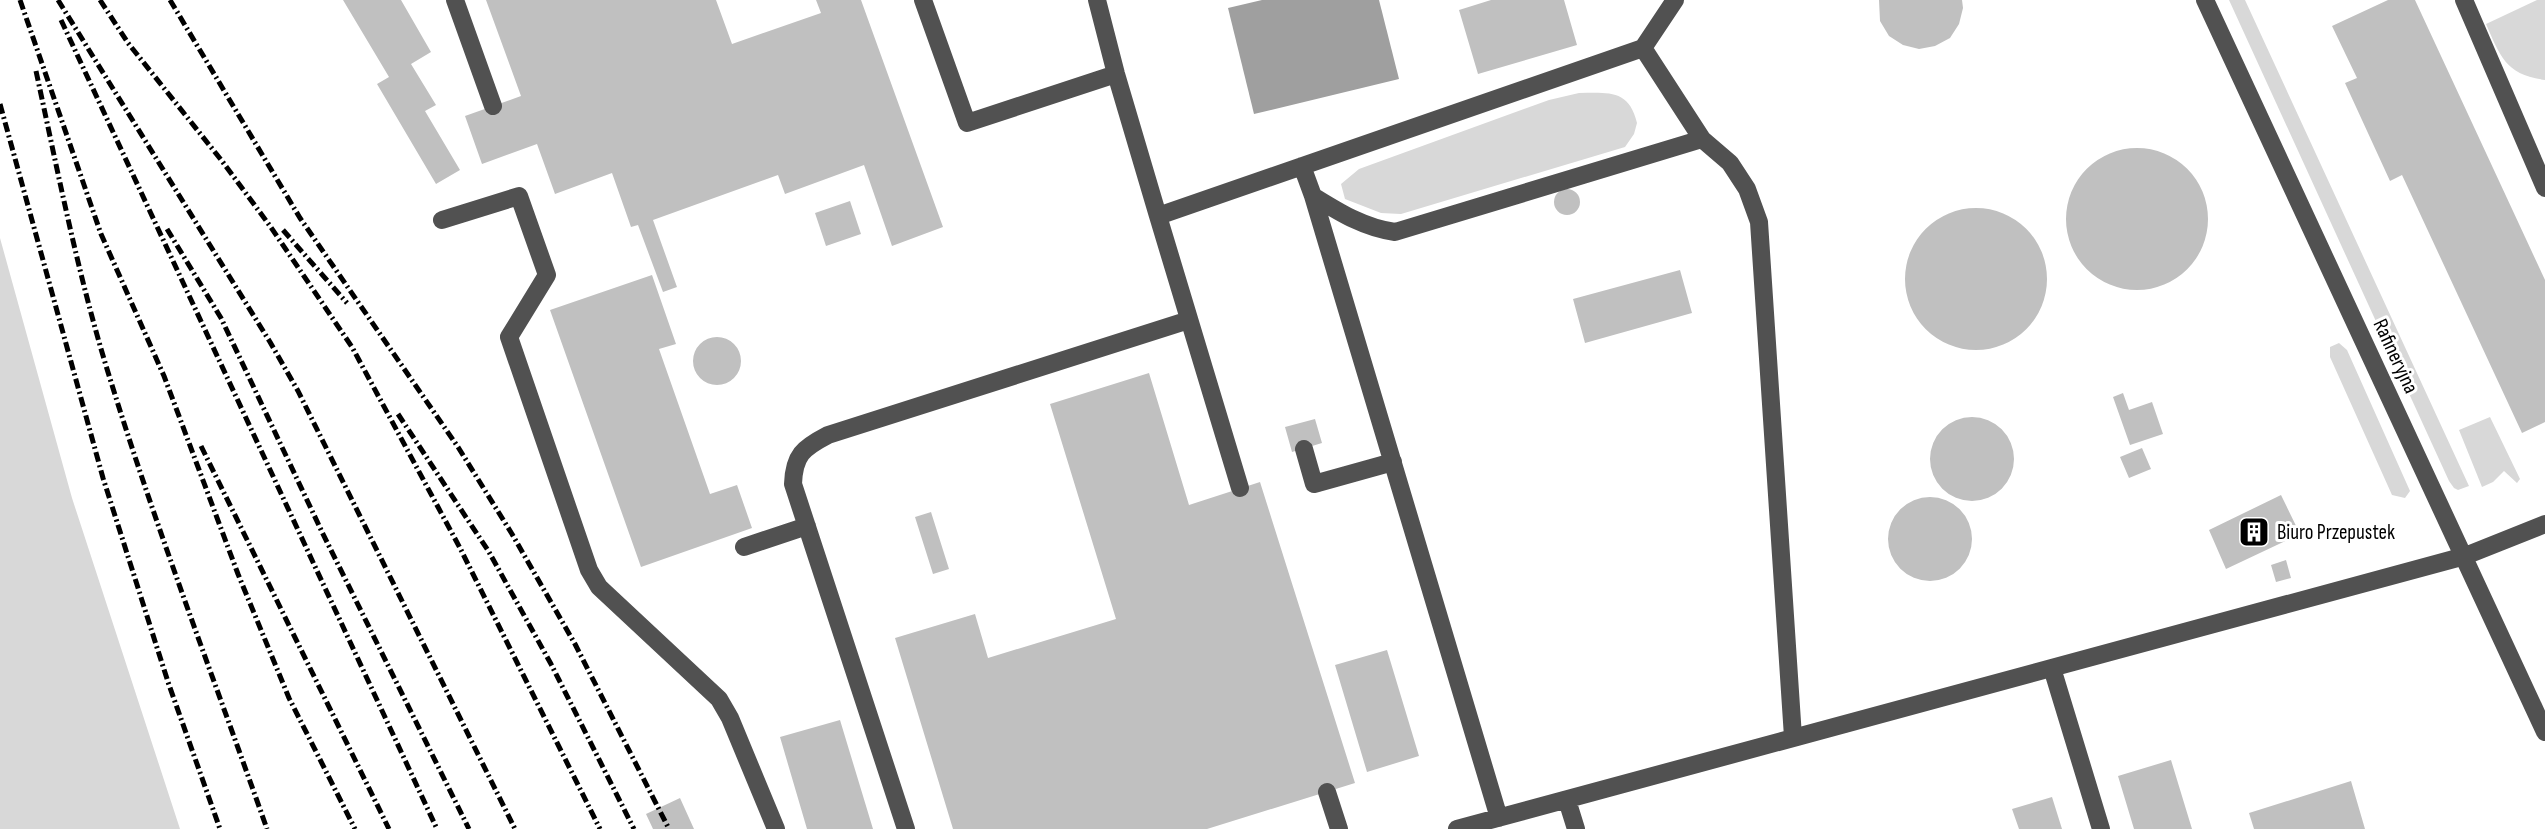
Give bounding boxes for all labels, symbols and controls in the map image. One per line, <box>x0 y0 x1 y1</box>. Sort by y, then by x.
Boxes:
street label: Rafineryjna <box>2367 315 2424 397</box>
building icon: Biuro Przepustek <box>2237 515 2271 549</box>
place label: Biuro Przepustek <box>2277 520 2395 545</box>

